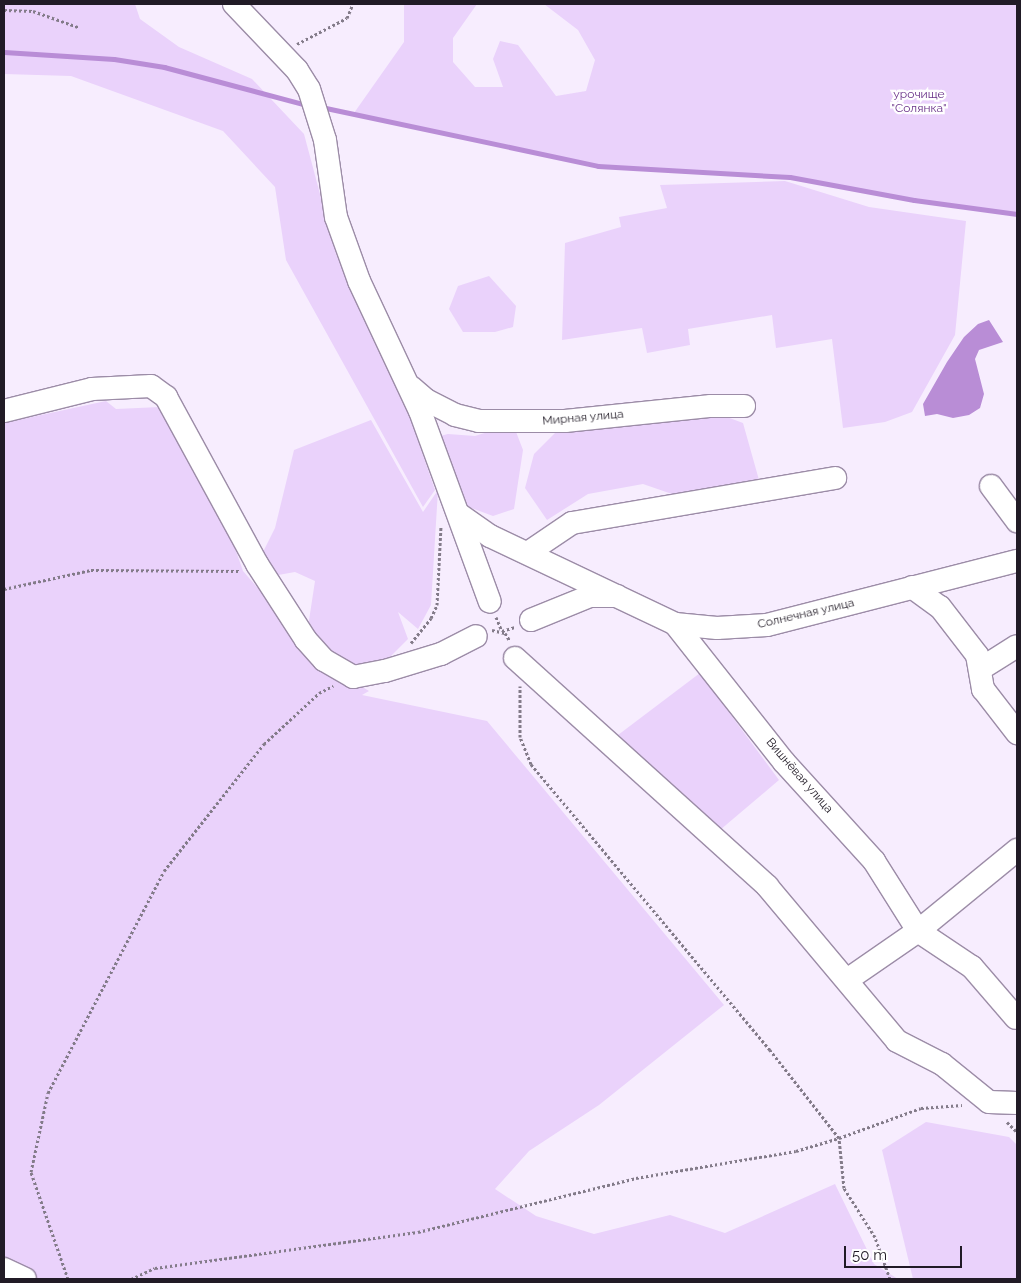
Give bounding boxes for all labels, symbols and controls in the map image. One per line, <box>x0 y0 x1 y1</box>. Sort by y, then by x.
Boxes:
park label: урочище "Солянка" <box>891 88 947 116</box>
street label: Мирная улица <box>542 407 624 429</box>
street label: Солнечная улица <box>756 596 856 632</box>
street label: Вишнёвая улица <box>762 735 836 817</box>
scale bar <box>846 1236 964 1268</box>
text: 50 m <box>852 1246 887 1264</box>

